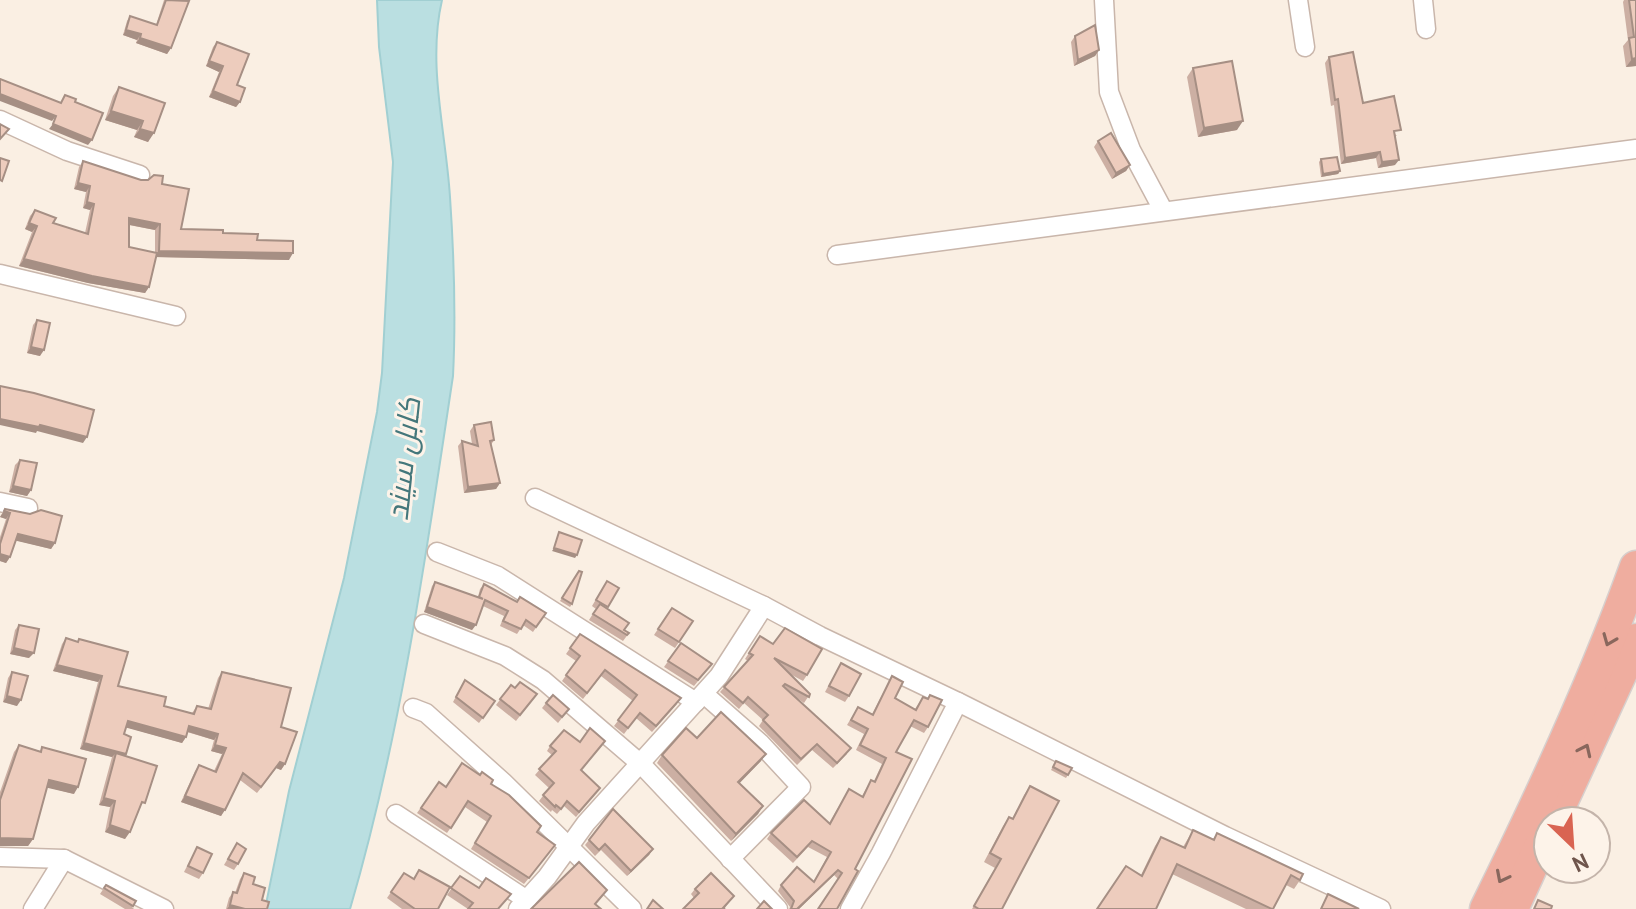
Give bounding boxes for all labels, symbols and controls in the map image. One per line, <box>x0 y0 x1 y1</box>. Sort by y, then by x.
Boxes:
water label: کابل سيند <box>377 395 428 522</box>
one-way arrow <box>1602 632 1619 646</box>
one-way arrow <box>1575 744 1591 759</box>
north arrow <box>1532 805 1612 885</box>
text: N <box>1568 847 1593 879</box>
one-way arrow <box>1496 868 1511 883</box>

